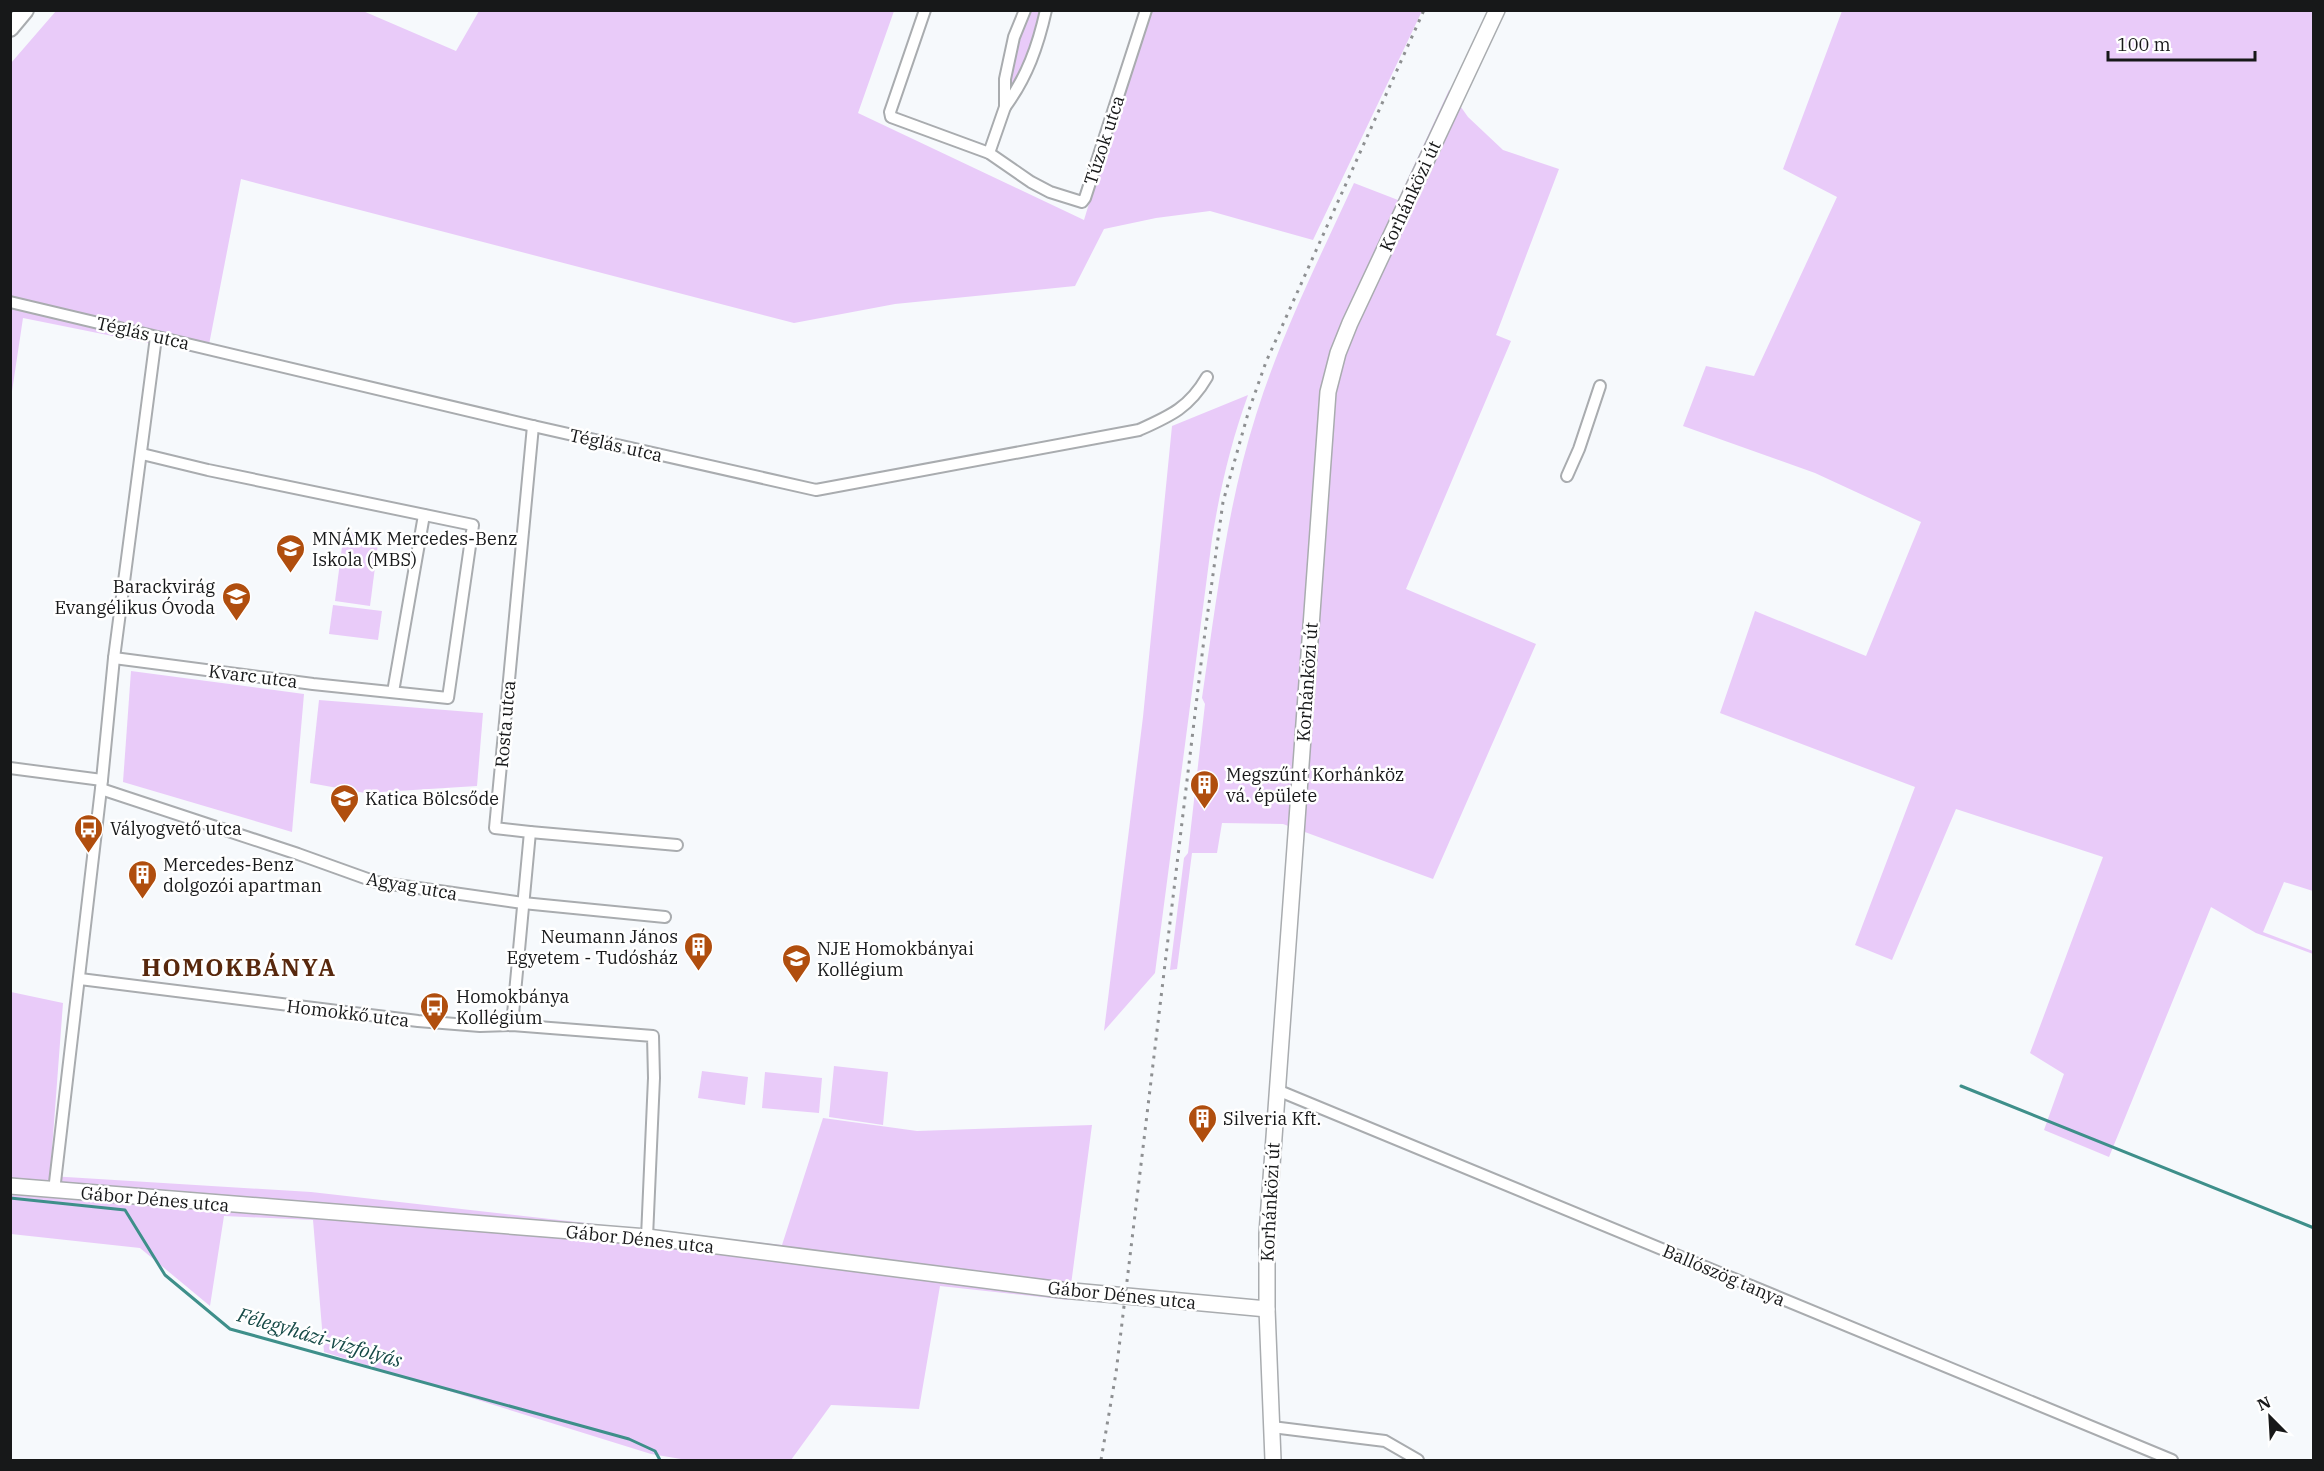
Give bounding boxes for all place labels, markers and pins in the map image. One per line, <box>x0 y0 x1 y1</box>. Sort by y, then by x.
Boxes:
place label: MNÁMK Mercedes-Benz Iskola (MBS) <box>312 527 517 571</box>
school or university icon: MNÁMK Mercedes-Benz Iskola (MBS) <box>275 532 307 574</box>
place label: Barackvirág Evangélikus Óvoda <box>54 575 215 619</box>
school or university icon: Barackvirág Evangélikus Óvoda <box>220 580 252 622</box>
place label: Megszűnt Korhánköz vá. épülete <box>1226 763 1404 807</box>
building icon: Megszűnt Korhánköz vá. épülete <box>1189 768 1221 810</box>
school or university icon: Katica Bölcsőde <box>328 782 360 824</box>
place label: Katica Bölcsőde <box>365 787 499 810</box>
bus stop icon: Vályogvető utca <box>73 812 105 854</box>
place label: Vályogvető utca <box>110 817 242 840</box>
place label: Mercedes-Benz dolgozói apartman <box>163 853 322 897</box>
building icon: Mercedes-Benz dolgozói apartman <box>126 858 158 900</box>
place label: Neumann János Egyetem - Tudósház <box>506 925 678 969</box>
building icon: Neumann János Egyetem - Tudósház <box>683 930 715 972</box>
place label: NJE Homokbányai Kollégium <box>817 937 974 981</box>
school or university icon: NJE Homokbányai Kollégium <box>780 942 812 984</box>
place label: Homokbánya Kollégium <box>456 985 570 1029</box>
bus stop icon: Homokbánya Kollégium <box>419 990 451 1032</box>
building icon: Silveria Kft. <box>1186 1102 1218 1144</box>
place label: Silveria Kft. <box>1223 1107 1321 1130</box>

